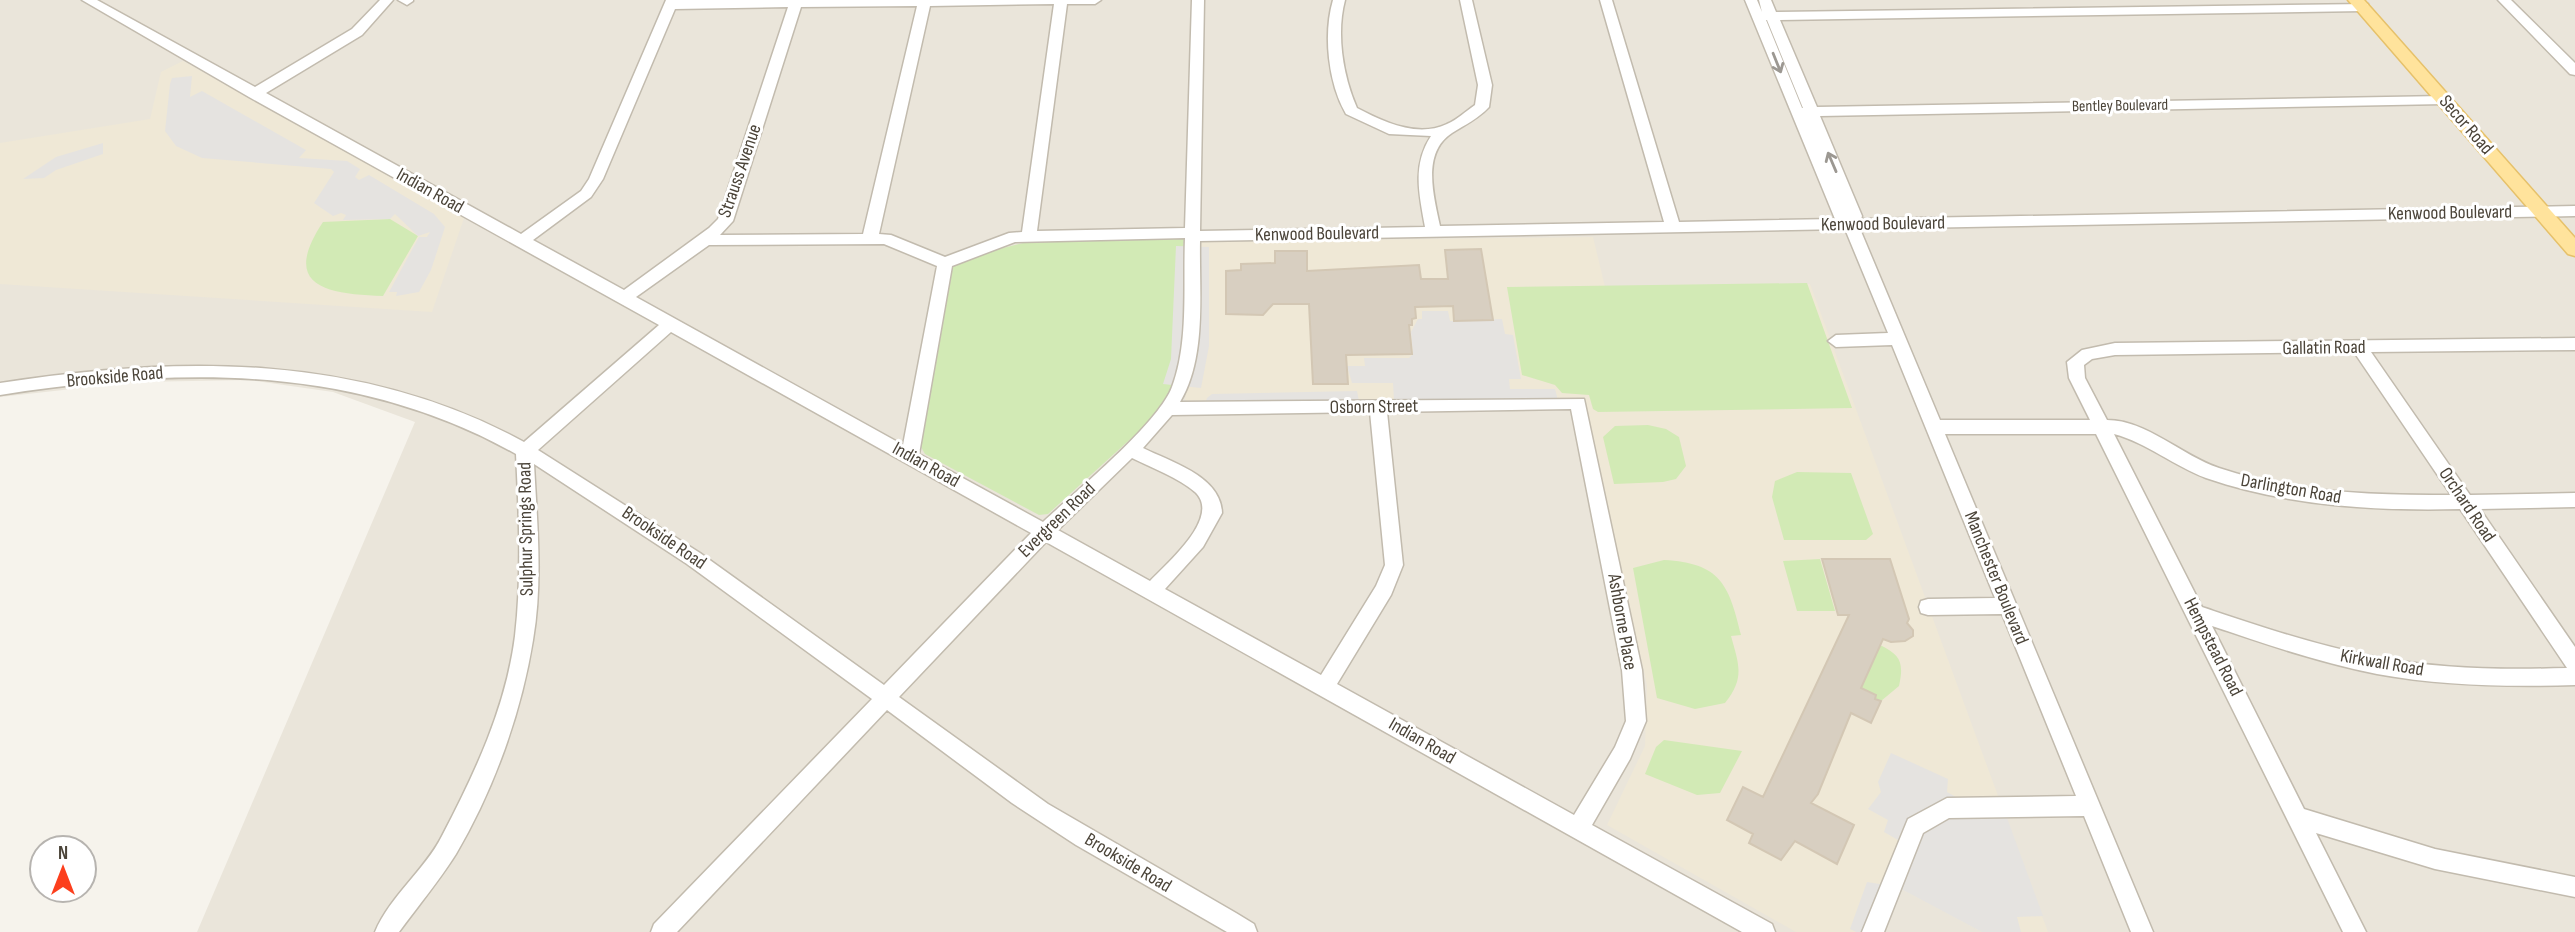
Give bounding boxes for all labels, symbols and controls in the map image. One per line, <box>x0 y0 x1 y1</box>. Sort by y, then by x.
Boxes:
one-way arrow <box>1771 52 1784 73</box>
street label: Secor Road <box>2434 91 2498 159</box>
street label: Bentley Boulevard <box>2072 96 2168 116</box>
street label: Strauss Avenue <box>713 121 767 221</box>
one-way arrow <box>1825 152 1838 173</box>
street label: Indian Road <box>392 163 468 219</box>
street label: Kenwood Boulevard <box>2388 200 2512 226</box>
street label: Kenwood Boulevard <box>1821 211 1945 237</box>
street label: Kenwood Boulevard <box>1255 221 1379 247</box>
street label: Gallatin Road <box>2282 336 2366 360</box>
street label: Brookside Road <box>66 361 164 393</box>
street label: Osborn Street <box>1329 395 1419 419</box>
street label: Indian Road <box>888 437 964 493</box>
street label: Sulphur Springs Road <box>513 462 539 596</box>
street label: Orchard Road <box>2434 463 2500 547</box>
street label: Darlington Road <box>2239 469 2343 509</box>
street label: Evergreen Road <box>1014 478 1100 562</box>
street label: Brookside Road <box>617 501 711 575</box>
street label: Manchester Boulevard <box>1959 508 2033 648</box>
street label: Ashborne Place <box>1602 571 1642 672</box>
street label: Hempstead Road <box>2178 594 2248 700</box>
street label: Kirkwall Road <box>2338 644 2426 682</box>
street label: Indian Road <box>1384 713 1460 769</box>
street label: Brookside Road <box>1081 828 1175 898</box>
north arrow <box>28 834 98 904</box>
text: N <box>58 842 68 865</box>

